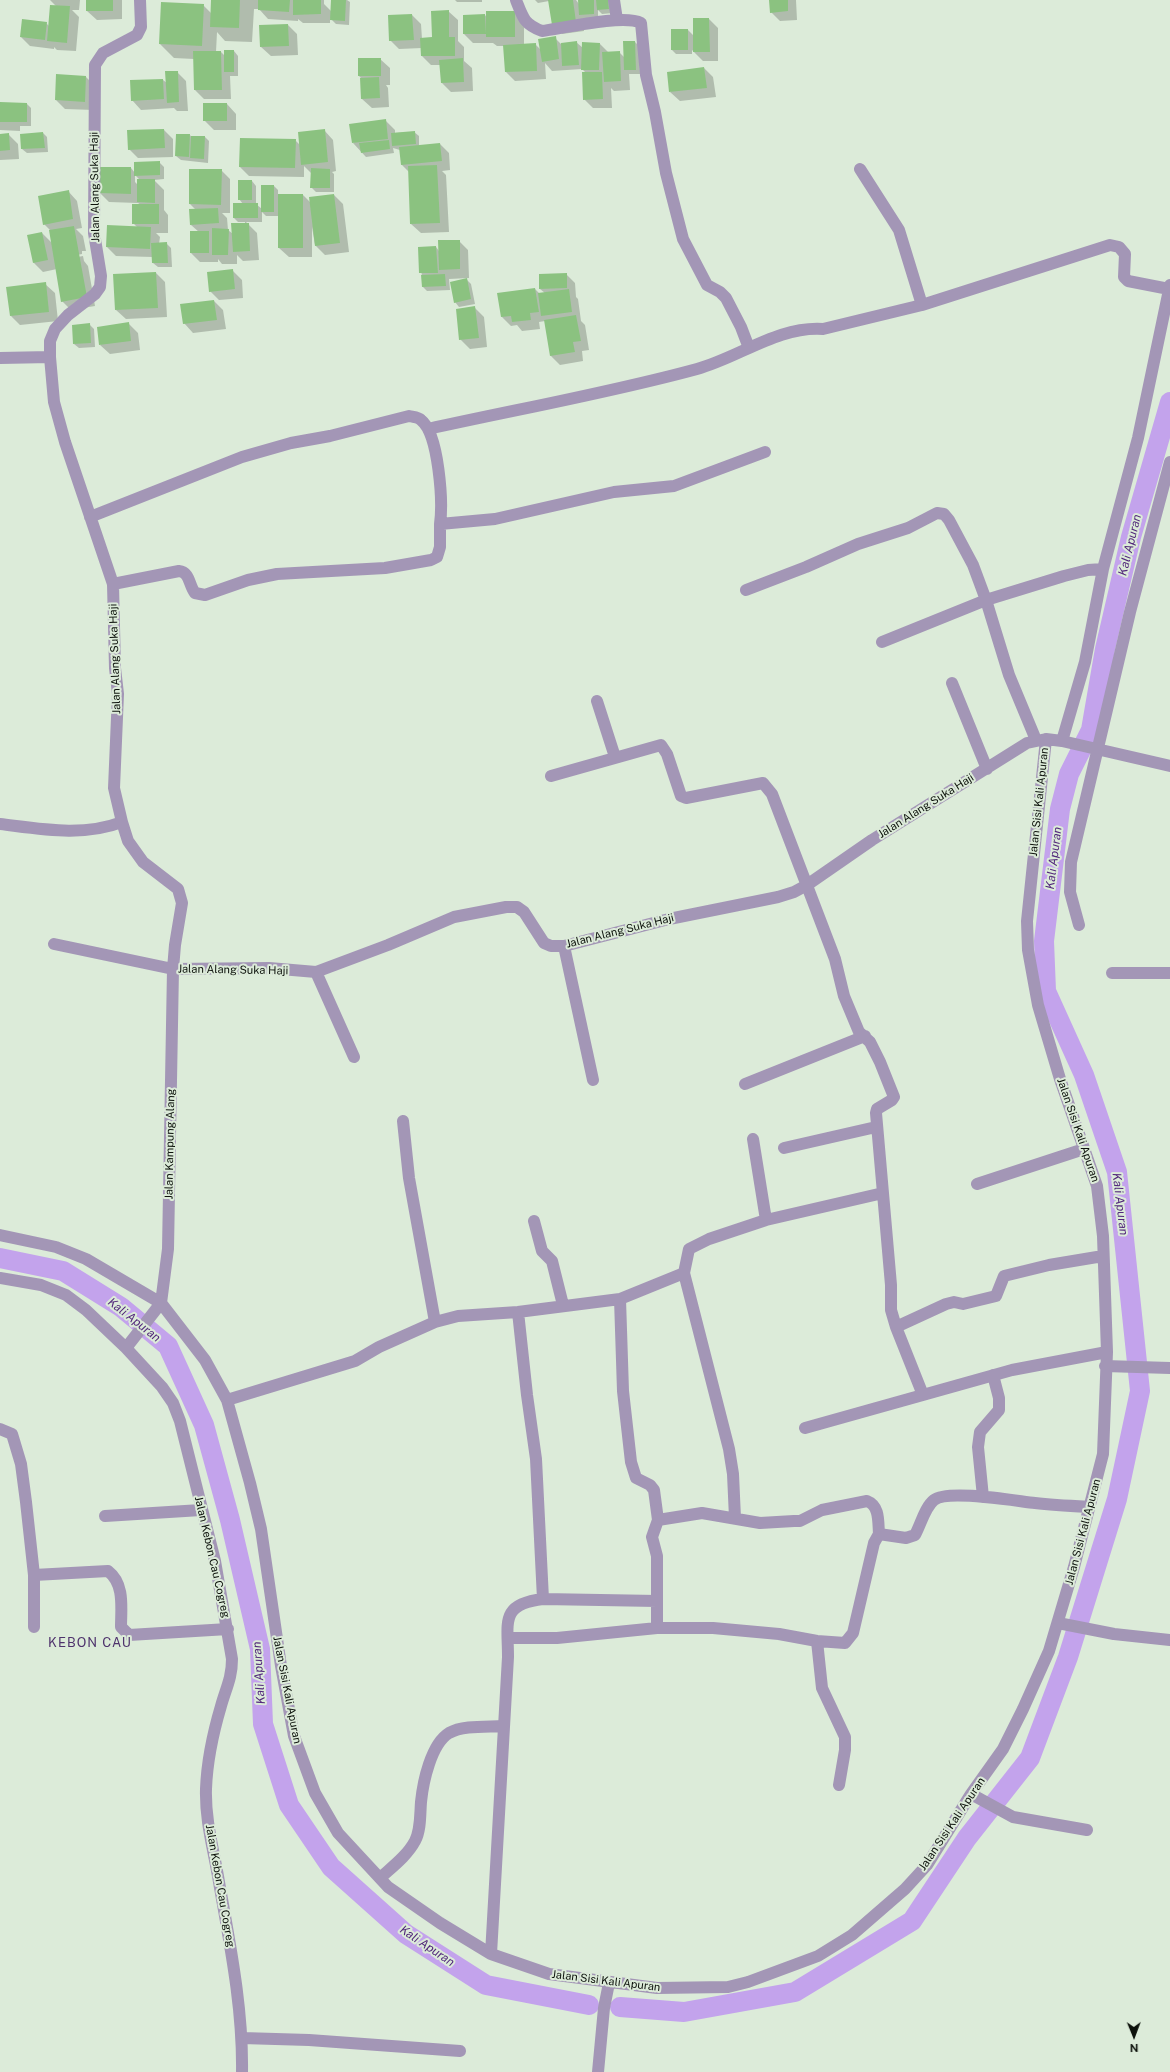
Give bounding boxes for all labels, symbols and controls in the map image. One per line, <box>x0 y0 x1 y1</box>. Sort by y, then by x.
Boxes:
street label: Jalan Alang Suka Haji <box>87 132 103 242</box>
water label: Kali Apuran <box>1115 513 1145 577</box>
street label: Jalan Alang Suka Haji <box>106 604 124 714</box>
street label: Jalan Sisi Kali Apuran <box>1027 747 1051 857</box>
street label: Jalan Alang Suka Haji <box>876 771 976 841</box>
water label: Kali Apuran <box>1043 826 1065 890</box>
street label: Jalan Alang Suka Haji <box>565 911 675 951</box>
street label: Jalan Alang Suka Haji <box>178 962 288 978</box>
street label: Jalan Sisi Kali Apuran <box>1054 1076 1102 1184</box>
street label: Jalan Kampung Alang <box>162 1088 178 1200</box>
water label: Kali Apuran <box>1109 1172 1131 1236</box>
water label: Kali Apuran <box>105 1295 163 1345</box>
street label: Jalan Sisi Kali Apuran <box>1062 1478 1104 1586</box>
street label: Jalan Kebon Cau Cogreg <box>192 1495 232 1619</box>
district label: KEBON CAU <box>48 1635 132 1651</box>
street label: Jalan Sisi Kali Apuran <box>270 1635 304 1745</box>
water label: Kali Apuran <box>250 1641 268 1705</box>
street label: Jalan Sisi Kali Apuran <box>916 1775 988 1873</box>
street label: Jalan Kebon Cau Cogreg <box>203 1824 237 1948</box>
water label: Kali Apuran <box>397 1922 457 1970</box>
street label: Jalan Sisi Kali Apuran <box>551 1968 661 1994</box>
north arrow <box>1114 2016 1154 2056</box>
text: N <box>1130 2042 1139 2054</box>

